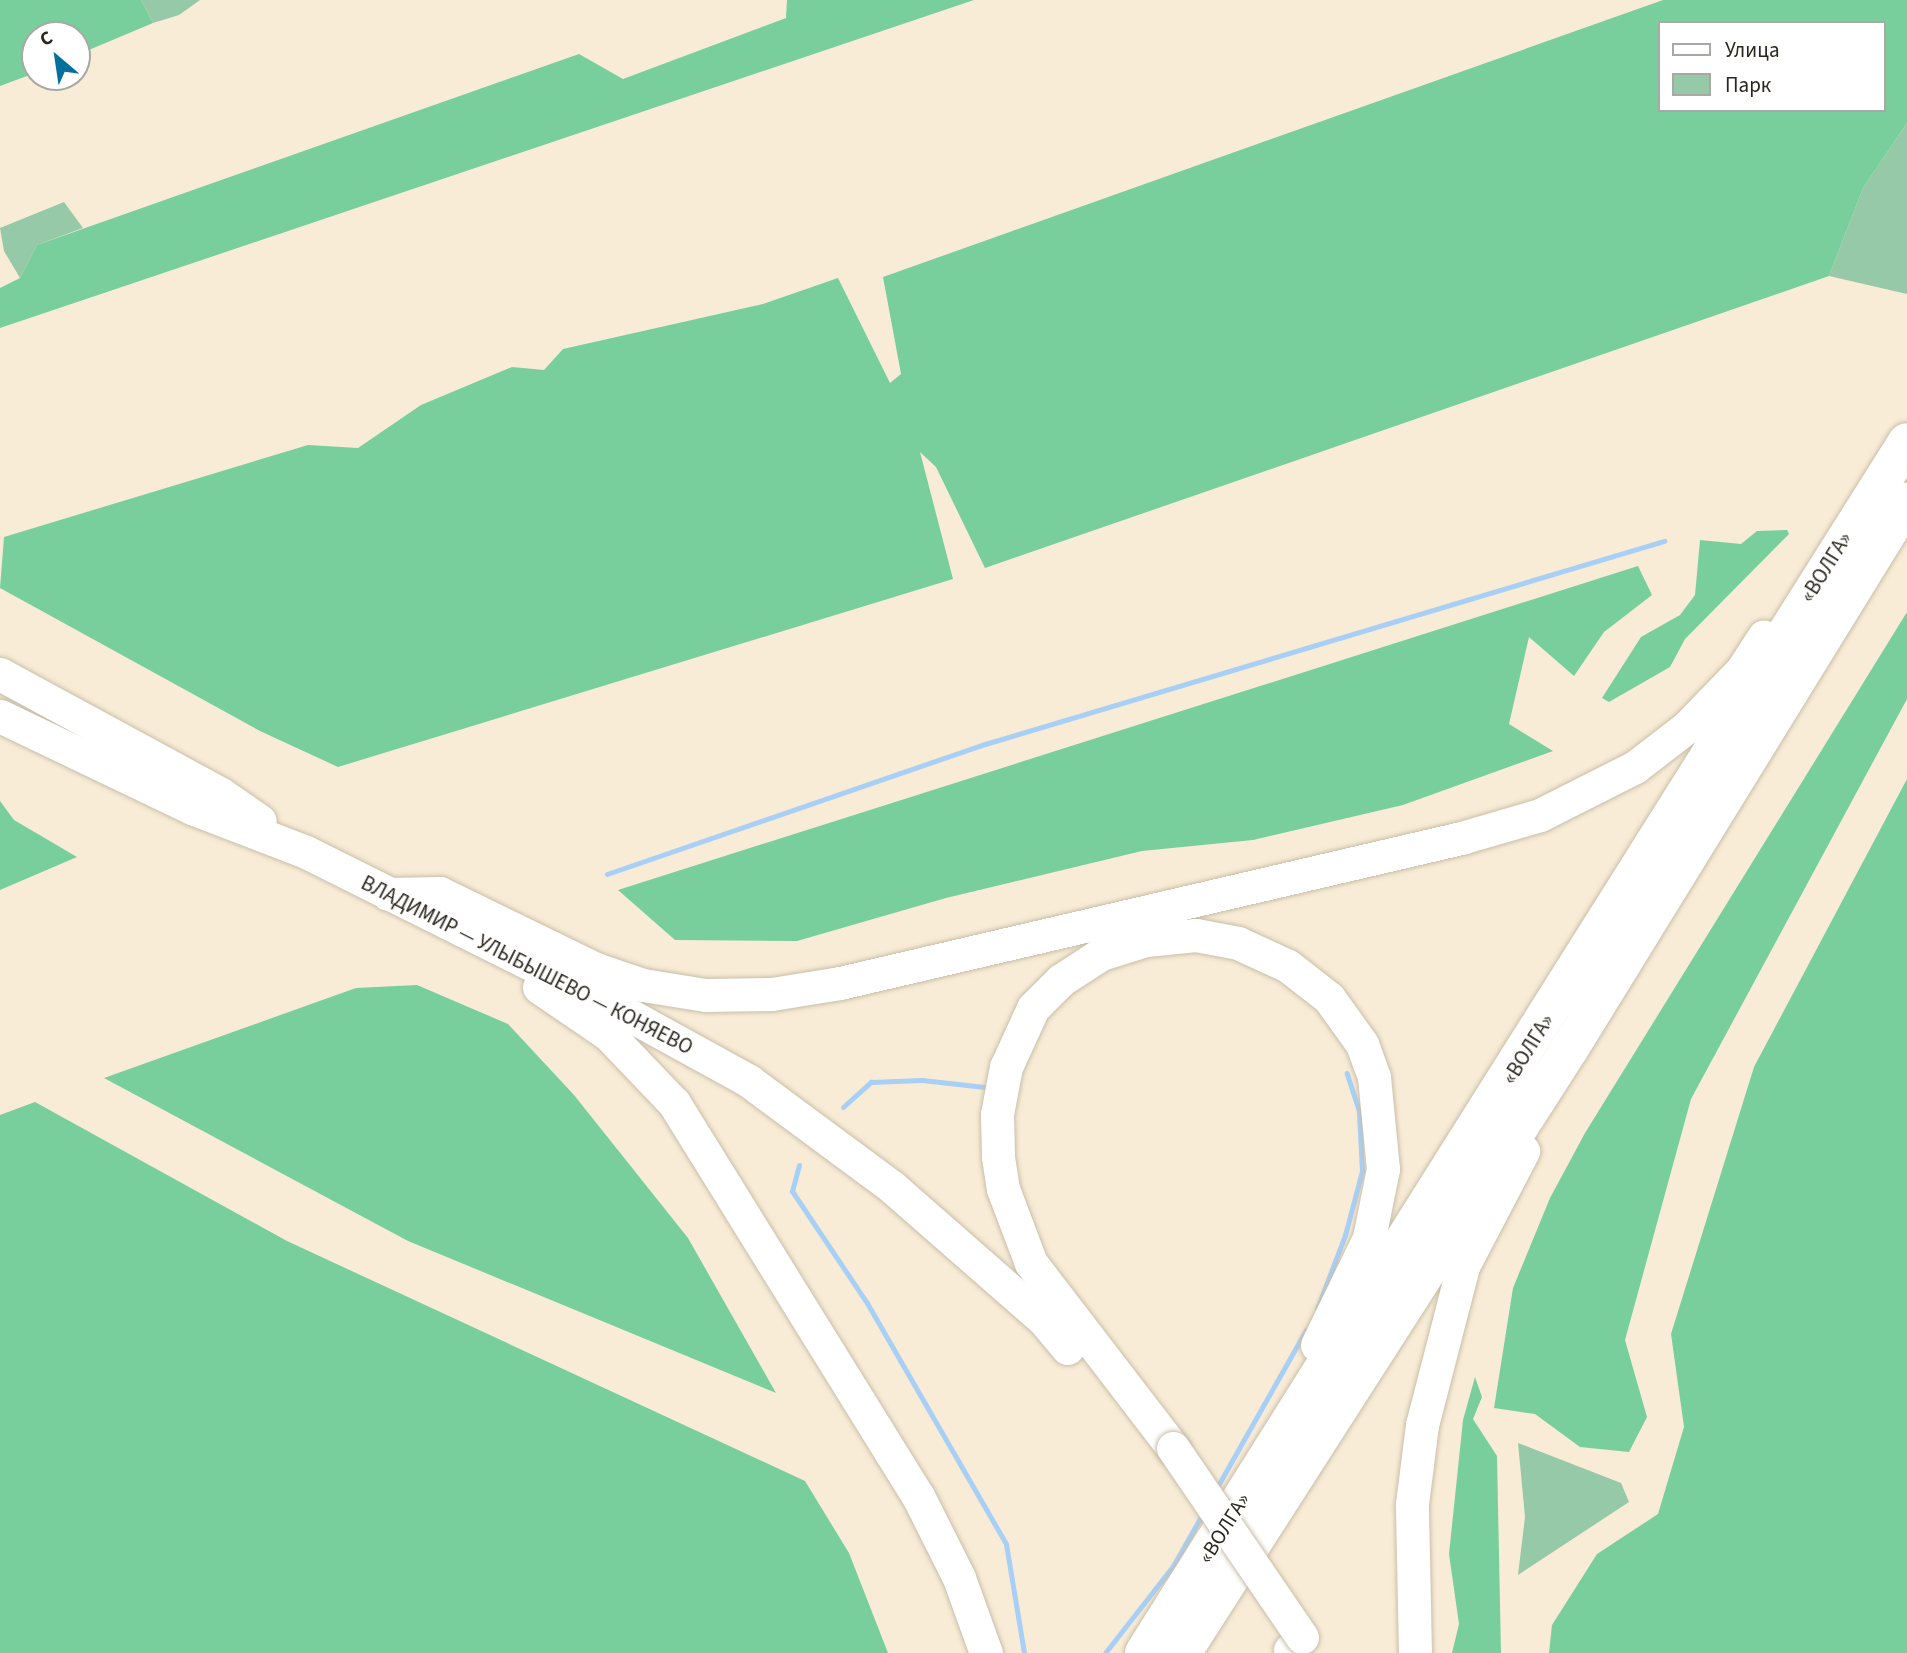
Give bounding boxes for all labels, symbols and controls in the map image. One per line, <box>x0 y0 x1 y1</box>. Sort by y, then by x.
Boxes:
north arrow <box>21 21 91 91</box>
legend <box>1658 21 1886 112</box>
text: С <box>35 24 58 53</box>
text: Улица <box>1725 35 1780 65</box>
text: Парк <box>1725 70 1771 100</box>
street label: «ВОЛГА» <box>1795 527 1857 607</box>
street label: ВЛАДИМИР — УЛЫБЫШЕВО — КОНЯЕВО <box>357 870 697 1060</box>
street label: «ВОЛГА» <box>1497 1009 1559 1089</box>
street label: «ВОЛГА» <box>1193 1488 1255 1568</box>

